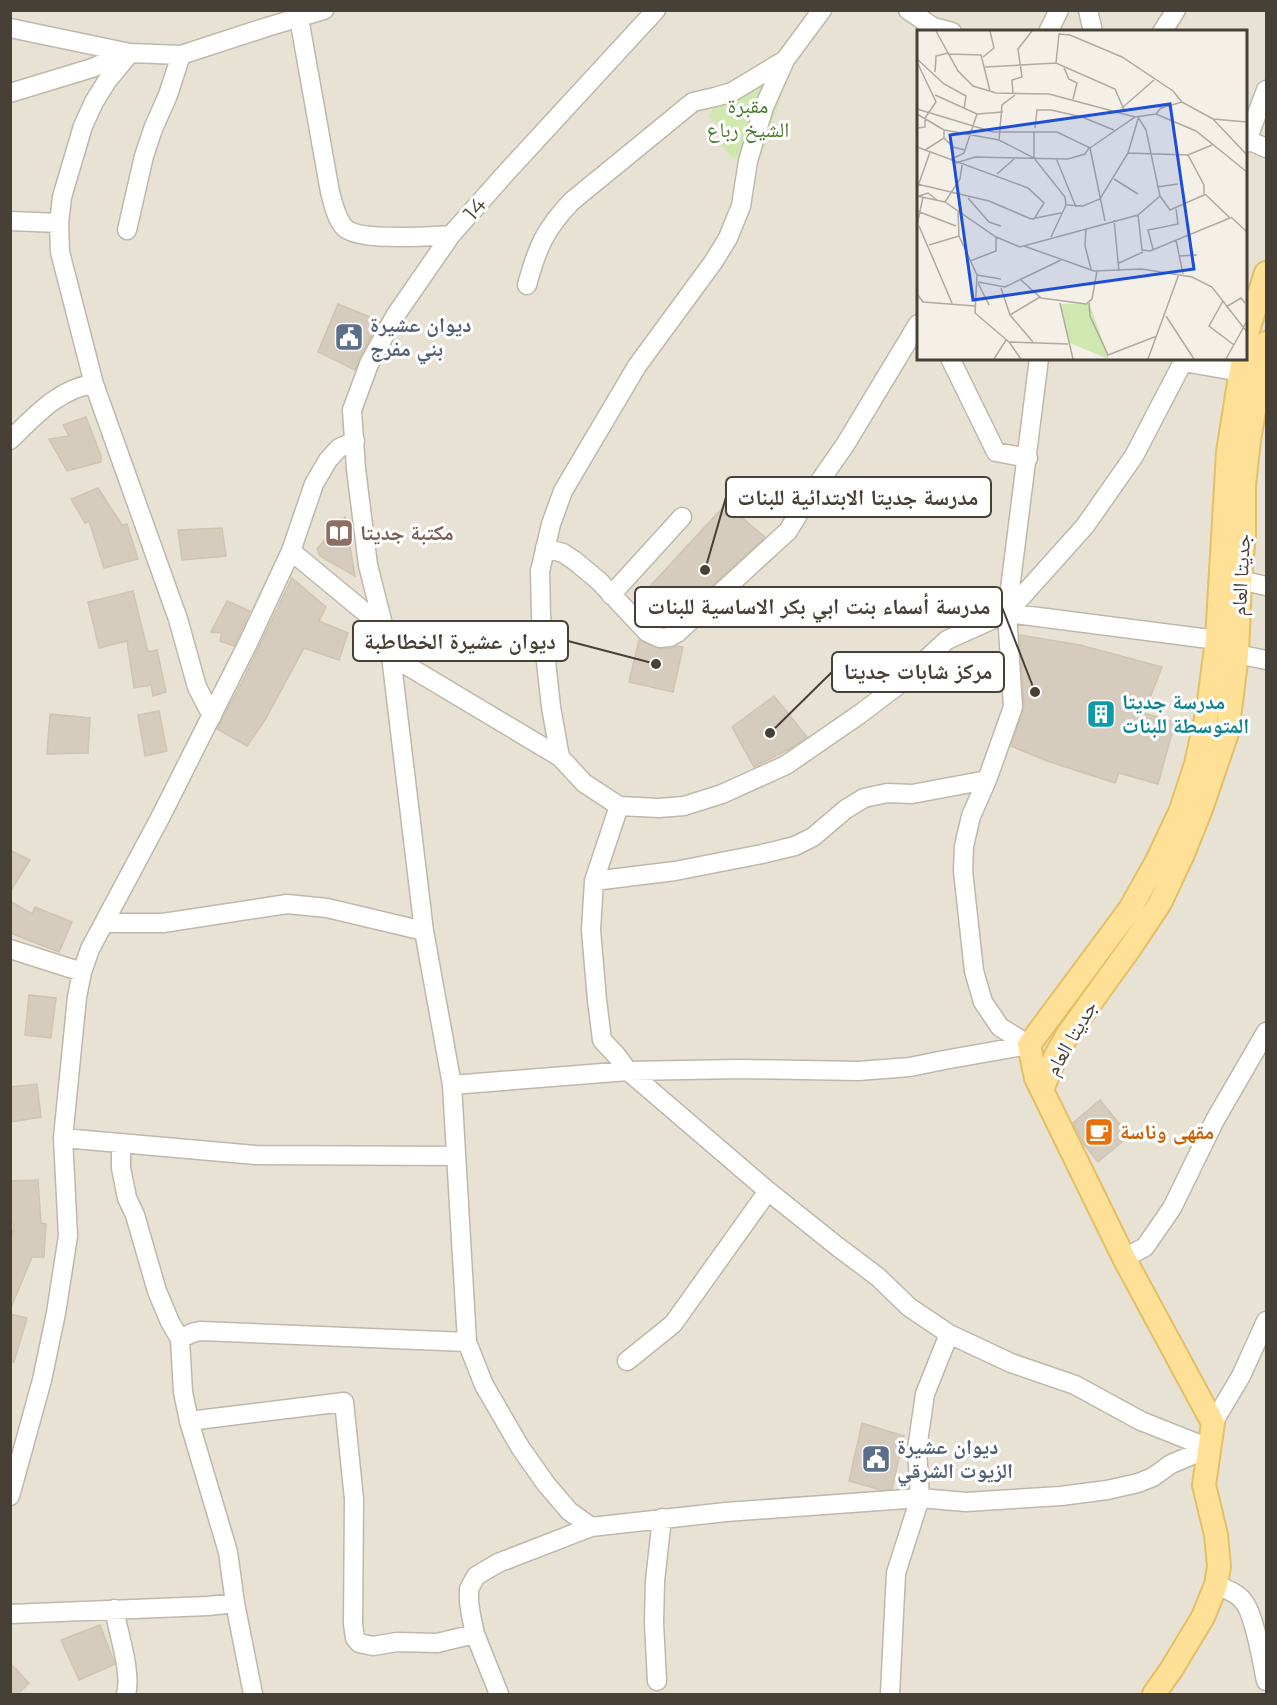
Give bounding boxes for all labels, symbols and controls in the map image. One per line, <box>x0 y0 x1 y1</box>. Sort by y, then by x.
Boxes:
inset map <box>917 30 1247 360</box>
park label: مقبرة الشيخ رباع <box>707 93 789 143</box>
street label: 14 <box>458 192 491 225</box>
place label: ديوان عشيرة بني مفرج <box>370 312 471 365</box>
public building icon: ديوان عشيرة بني مفرج <box>333 321 365 353</box>
callout: مدرسة جديتا الابتدائية للبنات <box>726 477 991 517</box>
text: مدرسة جديتا الابتدائية للبنات <box>738 484 978 511</box>
library icon: مكتبة جديتا <box>323 517 355 549</box>
place label: مكتبة جديتا <box>360 520 454 545</box>
street label: جديتا العام <box>1226 533 1257 617</box>
callout: مدرسة أسماء بنت ابي بكر الاساسية للبنات <box>635 587 1002 627</box>
text: مدرسة أسماء بنت ابي بكر الاساسية للبنات <box>648 592 990 623</box>
callout: ديوان عشيرة الخطاطبة <box>353 621 568 661</box>
text: ديوان عشيرة الخطاطبة <box>364 628 556 655</box>
callout: مركز شابات جديتا <box>832 652 1004 692</box>
text: مركز شابات جديتا <box>844 658 992 685</box>
place label: مدرسة جديتا المتوسطة للبنات <box>1122 689 1249 738</box>
building icon: مدرسة جديتا المتوسطة للبنات <box>1085 698 1117 730</box>
street label: جديتا العام <box>1039 996 1104 1081</box>
cafe icon: مقهى وناسة <box>1083 1116 1115 1148</box>
place label: مقهى وناسة <box>1120 1119 1214 1145</box>
place label: ديوان عشيرة الزيوت الشرقي <box>897 1434 1013 1487</box>
public building icon: ديوان عشيرة الزيوت الشرقي <box>860 1443 892 1475</box>

